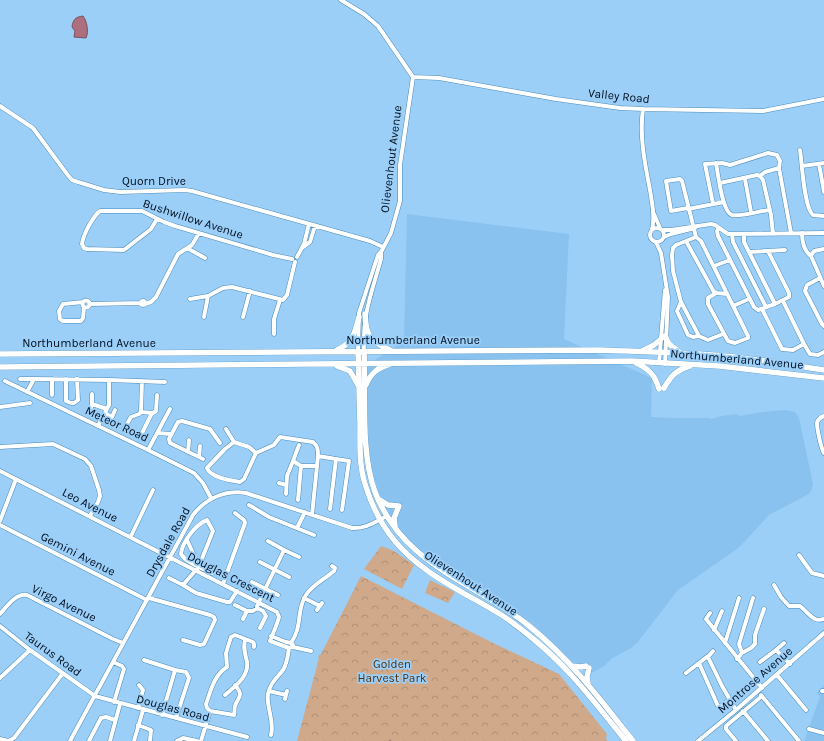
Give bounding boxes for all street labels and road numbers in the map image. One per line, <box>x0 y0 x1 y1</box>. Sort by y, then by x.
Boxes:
street label: Valley Road <box>587 86 651 106</box>
street label: Olievenhout Avenue <box>377 104 405 214</box>
street label: Quorn Drive <box>122 174 186 188</box>
street label: Bushwillow Avenue <box>141 196 245 242</box>
street label: Northumberland Avenue <box>346 333 480 347</box>
street label: Northumberland Avenue <box>22 336 156 350</box>
street label: Northumberland Avenue <box>670 346 804 372</box>
street label: Meteor Road <box>83 403 151 445</box>
street label: Leo Avenue <box>60 485 120 525</box>
street label: Drysdale Road <box>143 505 193 579</box>
street label: Gemini Avenue <box>38 529 118 579</box>
street label: Olievenhout Avenue <box>422 548 520 618</box>
street label: Douglas Crescent <box>185 549 277 605</box>
street label: Virgo Avenue <box>29 581 99 625</box>
street label: Taurus Road <box>22 629 84 679</box>
street label: Montrose Avenue <box>715 644 795 716</box>
street label: Douglas Road <box>135 691 211 725</box>

